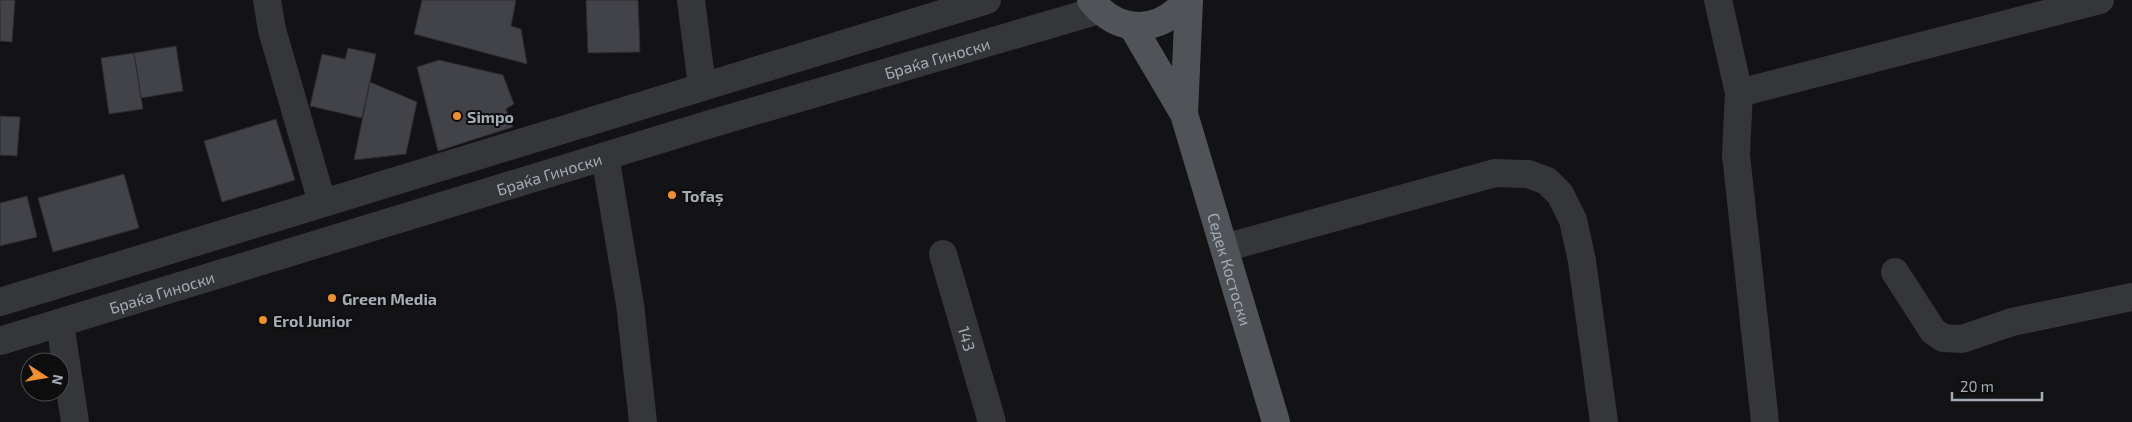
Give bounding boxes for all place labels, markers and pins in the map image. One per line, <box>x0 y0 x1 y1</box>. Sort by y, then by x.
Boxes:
place label: Simpo <box>467 107 514 126</box>
marker: Simpo <box>451 110 463 122</box>
place label: Tofaş <box>682 186 723 207</box>
marker: Tofaş <box>666 189 678 201</box>
place label: Green Media <box>342 289 437 308</box>
marker: Green Media <box>326 292 338 304</box>
place label: Erol Junior <box>273 311 352 330</box>
marker: Erol Junior <box>257 314 269 326</box>

